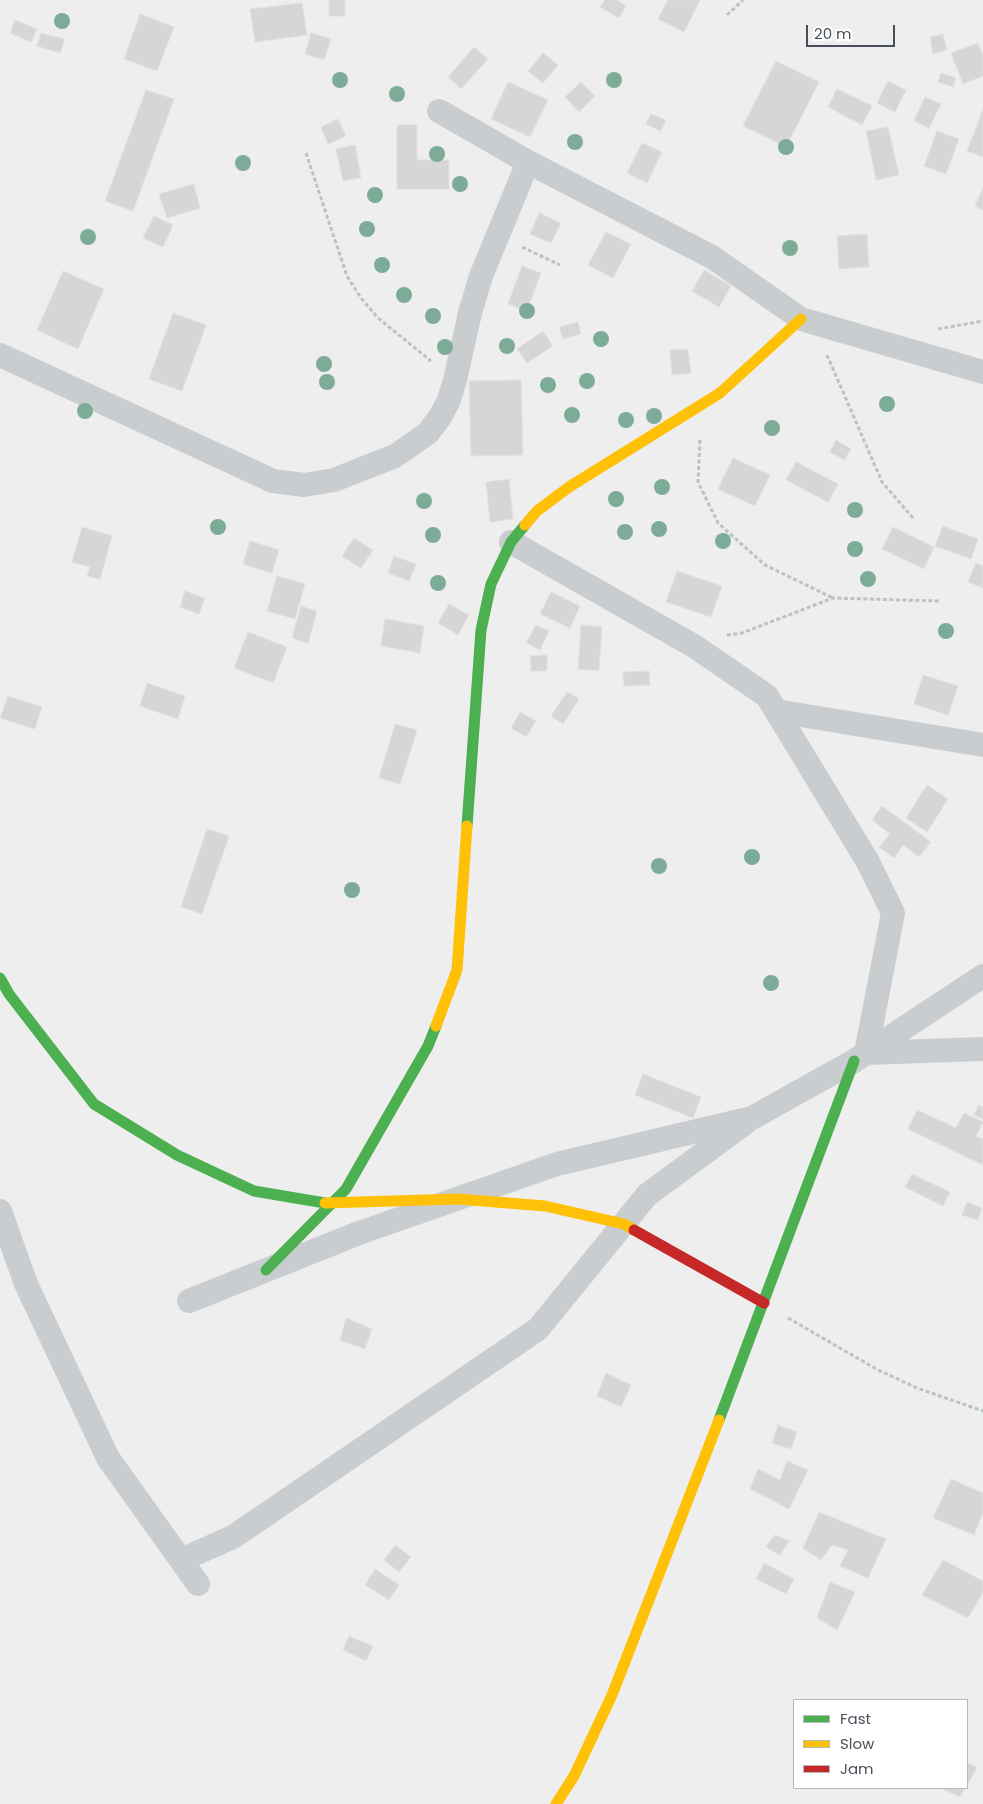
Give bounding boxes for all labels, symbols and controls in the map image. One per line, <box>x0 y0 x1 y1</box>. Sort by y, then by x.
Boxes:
scale bar <box>808 15 897 47</box>
text: 20 m <box>814 23 852 44</box>
legend <box>793 1699 968 1789</box>
text: Fast <box>840 1708 871 1729</box>
text: Slow <box>840 1733 874 1754</box>
text: Jam <box>840 1758 874 1779</box>

